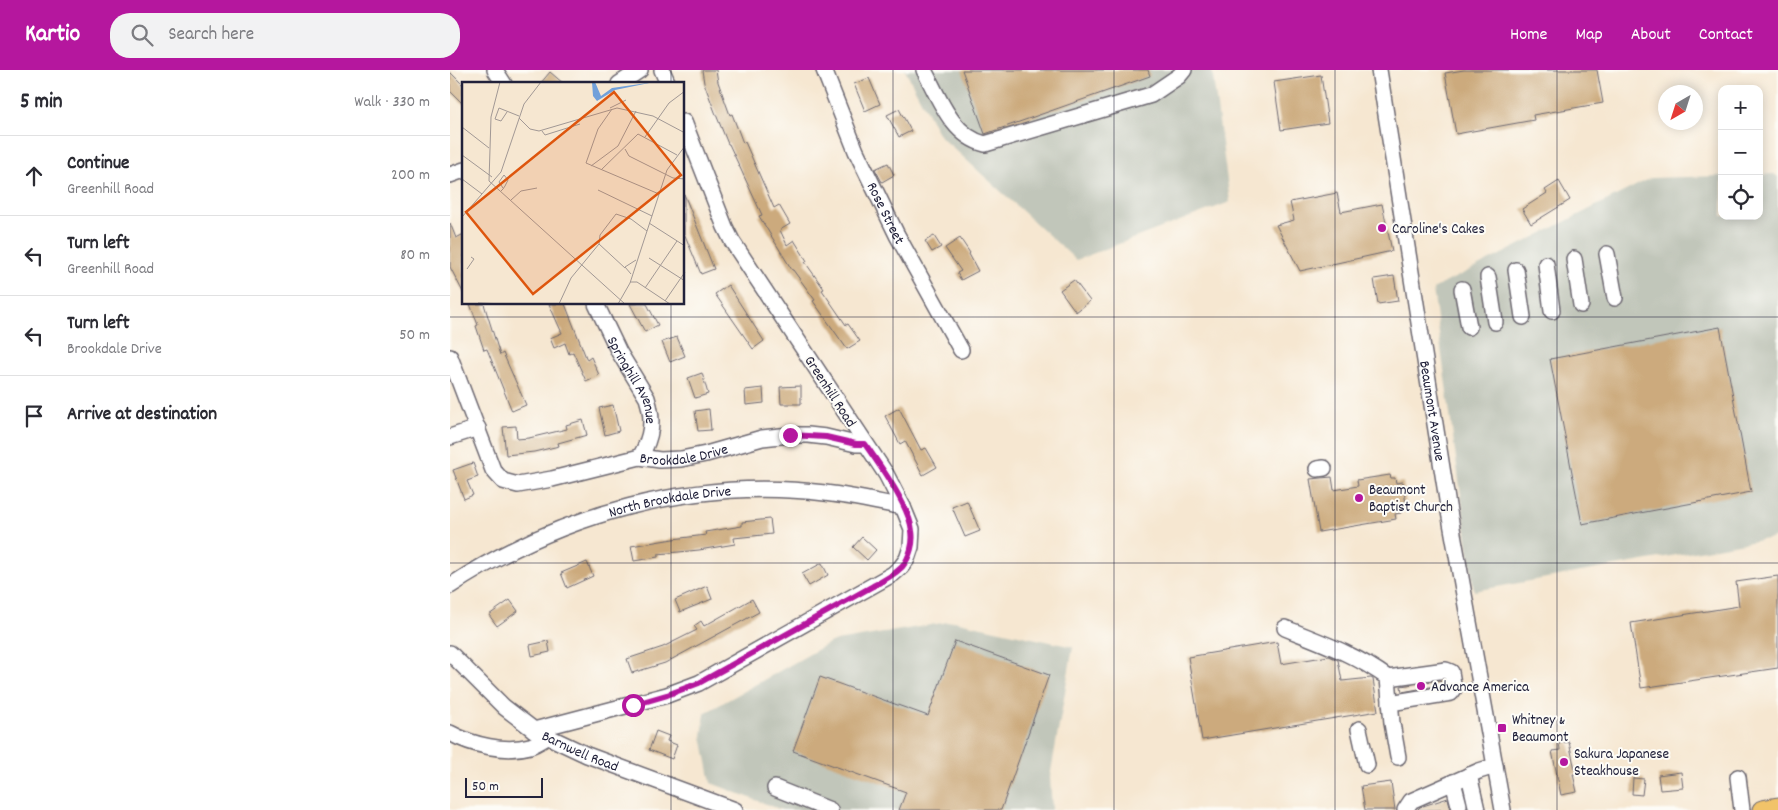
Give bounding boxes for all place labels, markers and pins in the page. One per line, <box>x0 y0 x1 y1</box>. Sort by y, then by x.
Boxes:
place label: Caroline's Cakes <box>1392 219 1485 241</box>
marker: Caroline's Cakes <box>1376 222 1388 234</box>
place label: Beaumont Baptist Church <box>1369 480 1453 519</box>
marker: Beaumont Baptist Church <box>1353 492 1365 504</box>
place label: Advance America <box>1431 677 1530 699</box>
marker: Advance America <box>1415 680 1427 692</box>
place label: Whitney & Beaumont <box>1512 710 1569 749</box>
marker: Whitney & Beaumont <box>1496 722 1508 734</box>
place label: Sakura Japanese Steakhouse <box>1574 744 1670 783</box>
marker: Sakura Japanese Steakhouse <box>1558 756 1570 768</box>

